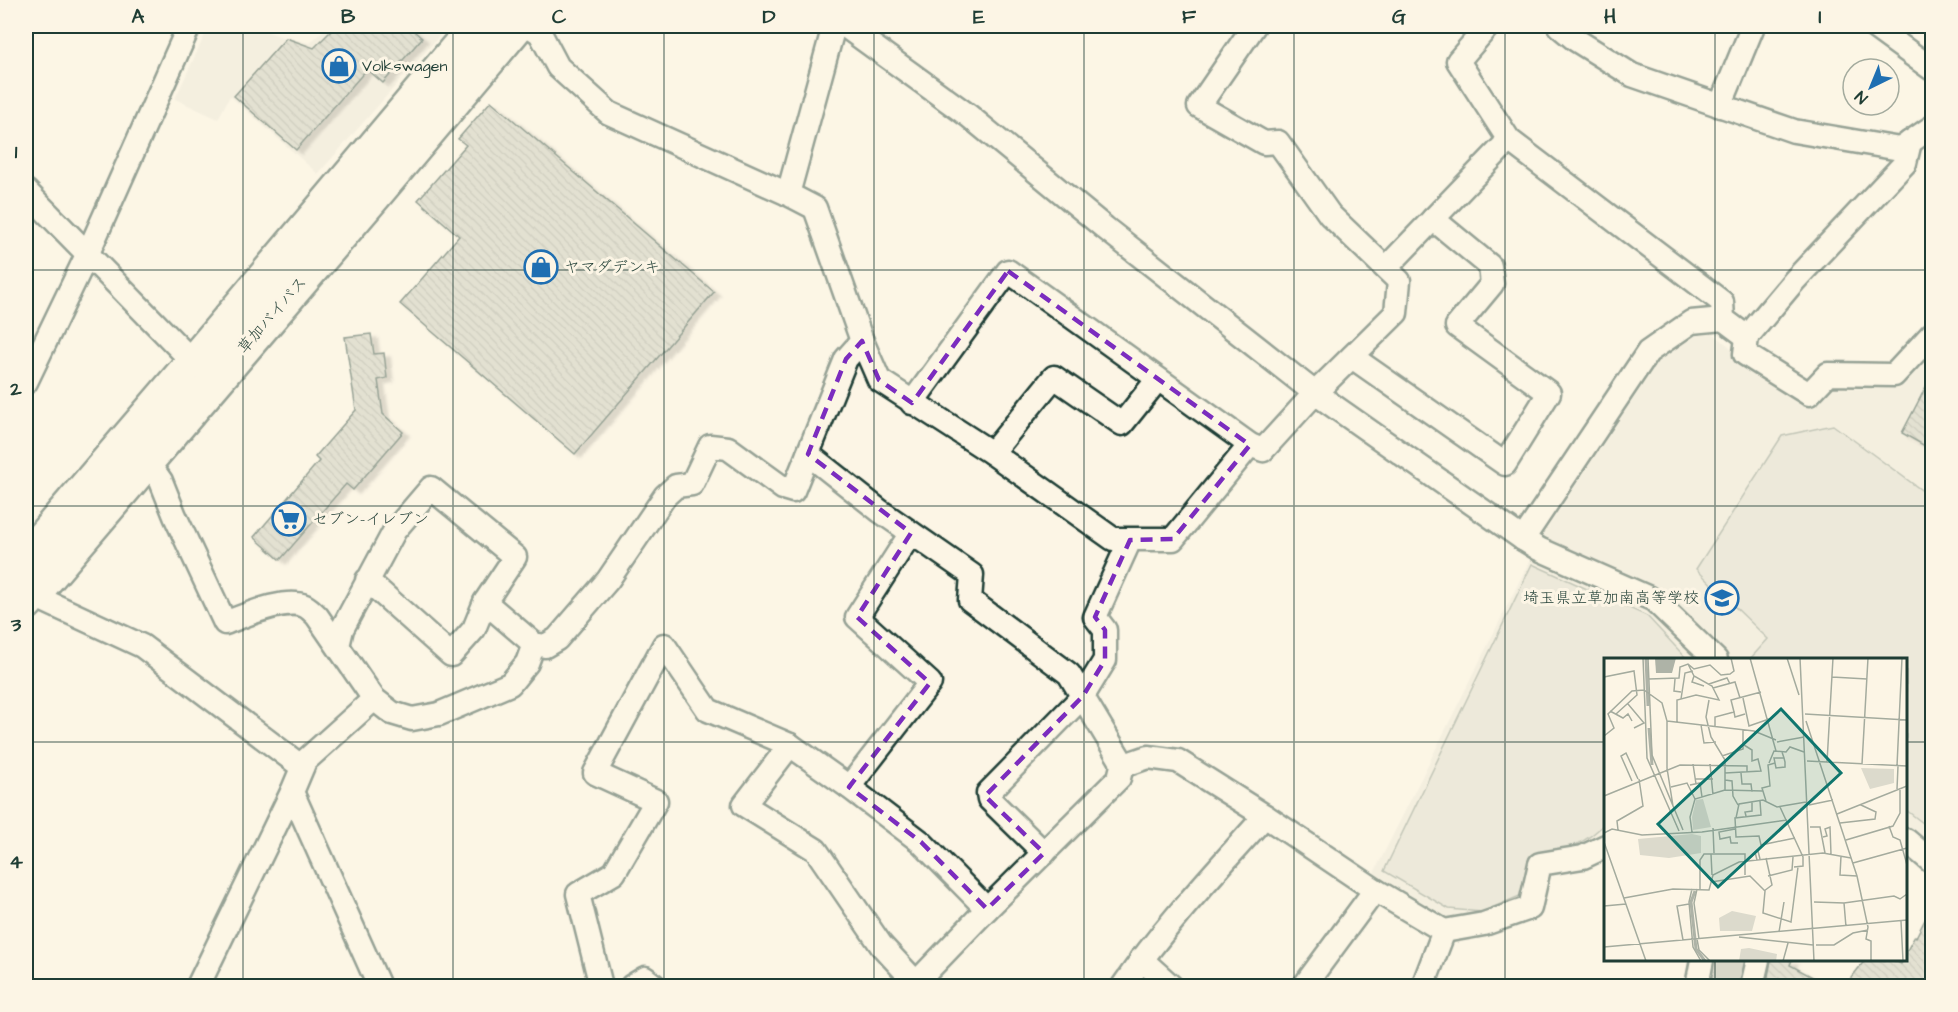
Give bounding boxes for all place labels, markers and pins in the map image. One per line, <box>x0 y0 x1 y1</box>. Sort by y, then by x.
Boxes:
shop icon: Volkswagen <box>321 48 357 84</box>
place label: Volkswagen <box>362 55 447 78</box>
shop icon: ヤマダデンキ <box>523 249 559 285</box>
place label: ヤマダデンキ <box>564 256 660 278</box>
supermarket icon: セブン-イレブン <box>271 501 307 537</box>
place label: セブン-イレブン <box>312 508 429 530</box>
school or university icon: 埼玉県立草加南高等学校 <box>1704 580 1740 616</box>
place label: 埼玉県立草加南高等学校 <box>1523 587 1699 609</box>

